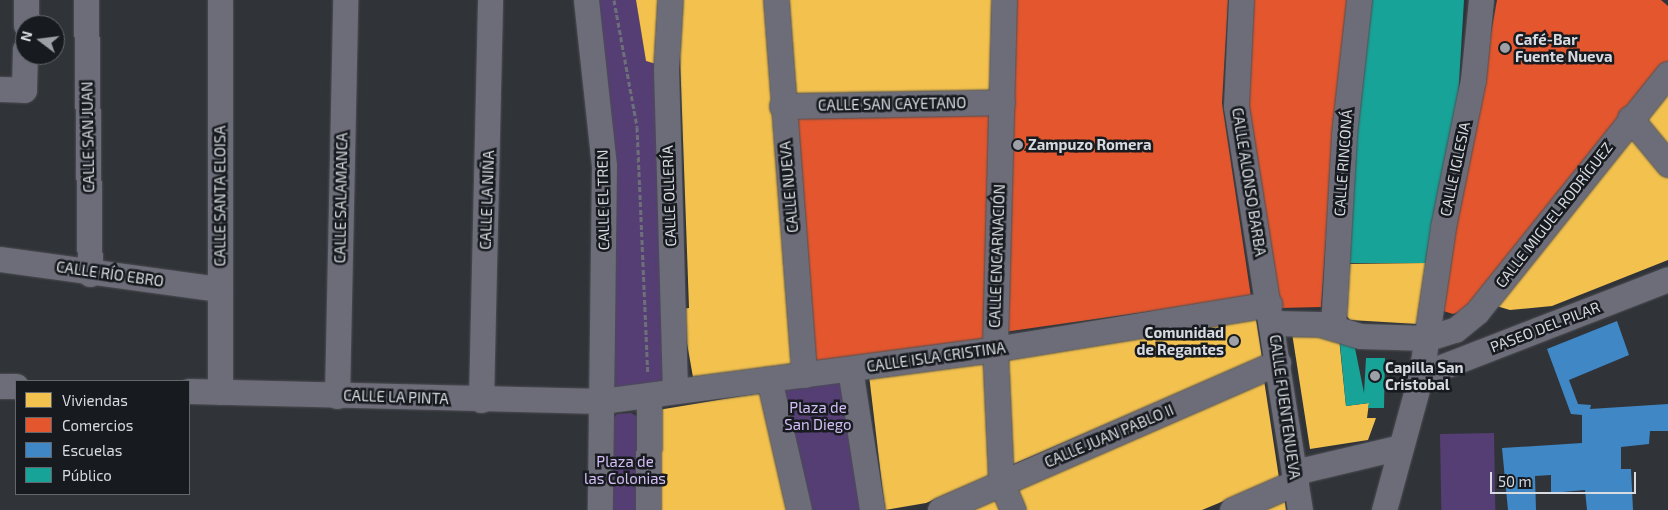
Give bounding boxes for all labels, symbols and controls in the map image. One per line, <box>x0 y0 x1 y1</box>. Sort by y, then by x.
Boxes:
north arrow <box>15 15 65 65</box>
text: N <box>16 29 36 43</box>
place label: Café-Bar Fuente Nueva <box>1515 30 1612 65</box>
marker: Café-Bar Fuente Nueva <box>1499 42 1511 54</box>
street label: CALLE SAN JUAN <box>78 81 98 193</box>
street label: CALLE SAN CAYETANO <box>818 94 966 114</box>
street label: CALLE ALONSO BARBA <box>1228 106 1270 258</box>
street label: CALLE RINCONÁ <box>1330 109 1356 217</box>
street label: CALLE IGLESIA <box>1436 120 1474 218</box>
street label: CALLE SANTA ELOISA <box>211 125 229 267</box>
street label: CALLE SALAMANCA <box>331 132 351 264</box>
place label: Zampuzo Romera <box>1028 136 1151 154</box>
marker: Zampuzo Romera <box>1012 139 1024 151</box>
street label: CALLE MIGUEL RODRÍGUEZ <box>1492 139 1616 291</box>
street label: CALLE NUEVA <box>776 140 802 234</box>
street label: CALLE OLLERÍA <box>658 145 680 247</box>
street label: CALLE EL TREN <box>593 149 613 251</box>
street label: CALLE LA NIÑA <box>476 150 498 250</box>
street label: CALLE ENCARNACIÓN <box>985 184 1009 328</box>
street label: CALLE RÍO EBRO <box>55 258 165 290</box>
street label: PASEO DEL PILAR <box>1488 298 1602 356</box>
place label: Comunidad de Regantes <box>1136 323 1224 358</box>
street label: CALLE FUENTENUEVA <box>1266 333 1304 481</box>
marker: Comunidad de Regantes <box>1228 335 1240 347</box>
street label: CALLE ISLA CRISTINA <box>865 338 1007 376</box>
place label: Capilla San Cristobal <box>1385 358 1463 393</box>
marker: Capilla San Cristobal <box>1369 370 1381 382</box>
legend <box>15 380 190 495</box>
street label: CALLE LA PINTA <box>343 386 449 408</box>
text: Viviendas <box>62 391 128 409</box>
park label: Plaza de San Diego <box>784 398 852 433</box>
street label: CALLE JUAN PABLO II <box>1042 401 1176 471</box>
text: Comercios <box>62 416 133 434</box>
text: Escuelas <box>62 441 122 459</box>
park label: Plaza de las Colonias <box>584 452 666 487</box>
scale bar <box>1493 462 1639 494</box>
text: Público <box>62 466 112 484</box>
text: 50 m <box>1498 472 1532 490</box>

